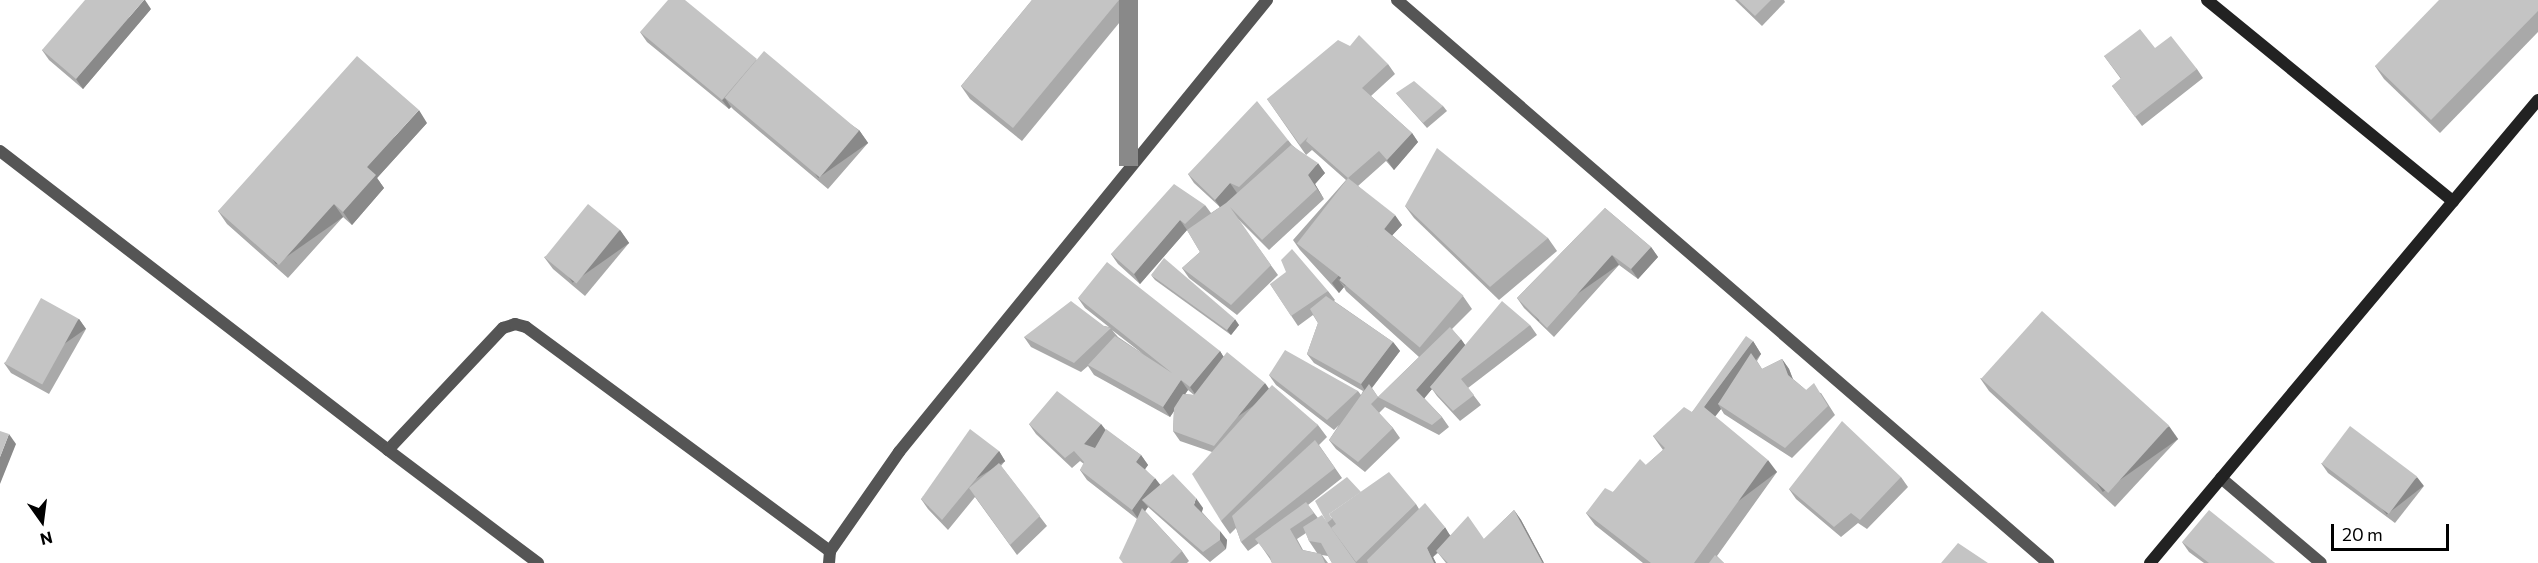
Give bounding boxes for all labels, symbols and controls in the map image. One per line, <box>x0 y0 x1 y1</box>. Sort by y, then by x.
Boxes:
north arrow <box>12 491 72 551</box>
scale bar <box>2334 512 2452 550</box>
text: 20 m <box>2342 523 2383 545</box>
text: N <box>38 528 55 550</box>

